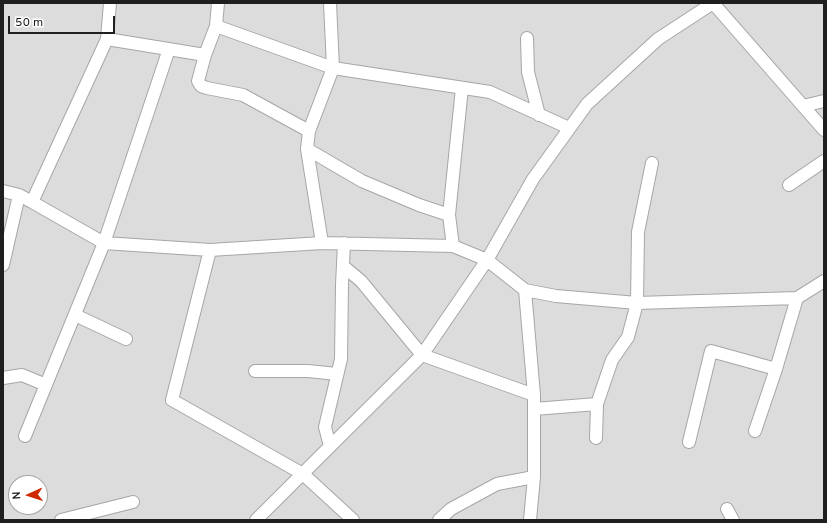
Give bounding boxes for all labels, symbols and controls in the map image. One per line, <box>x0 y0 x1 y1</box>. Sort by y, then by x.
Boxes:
scale bar <box>10 8 117 34</box>
text: 50 m <box>15 15 43 31</box>
north arrow <box>8 475 48 515</box>
text: N <box>10 491 24 500</box>

